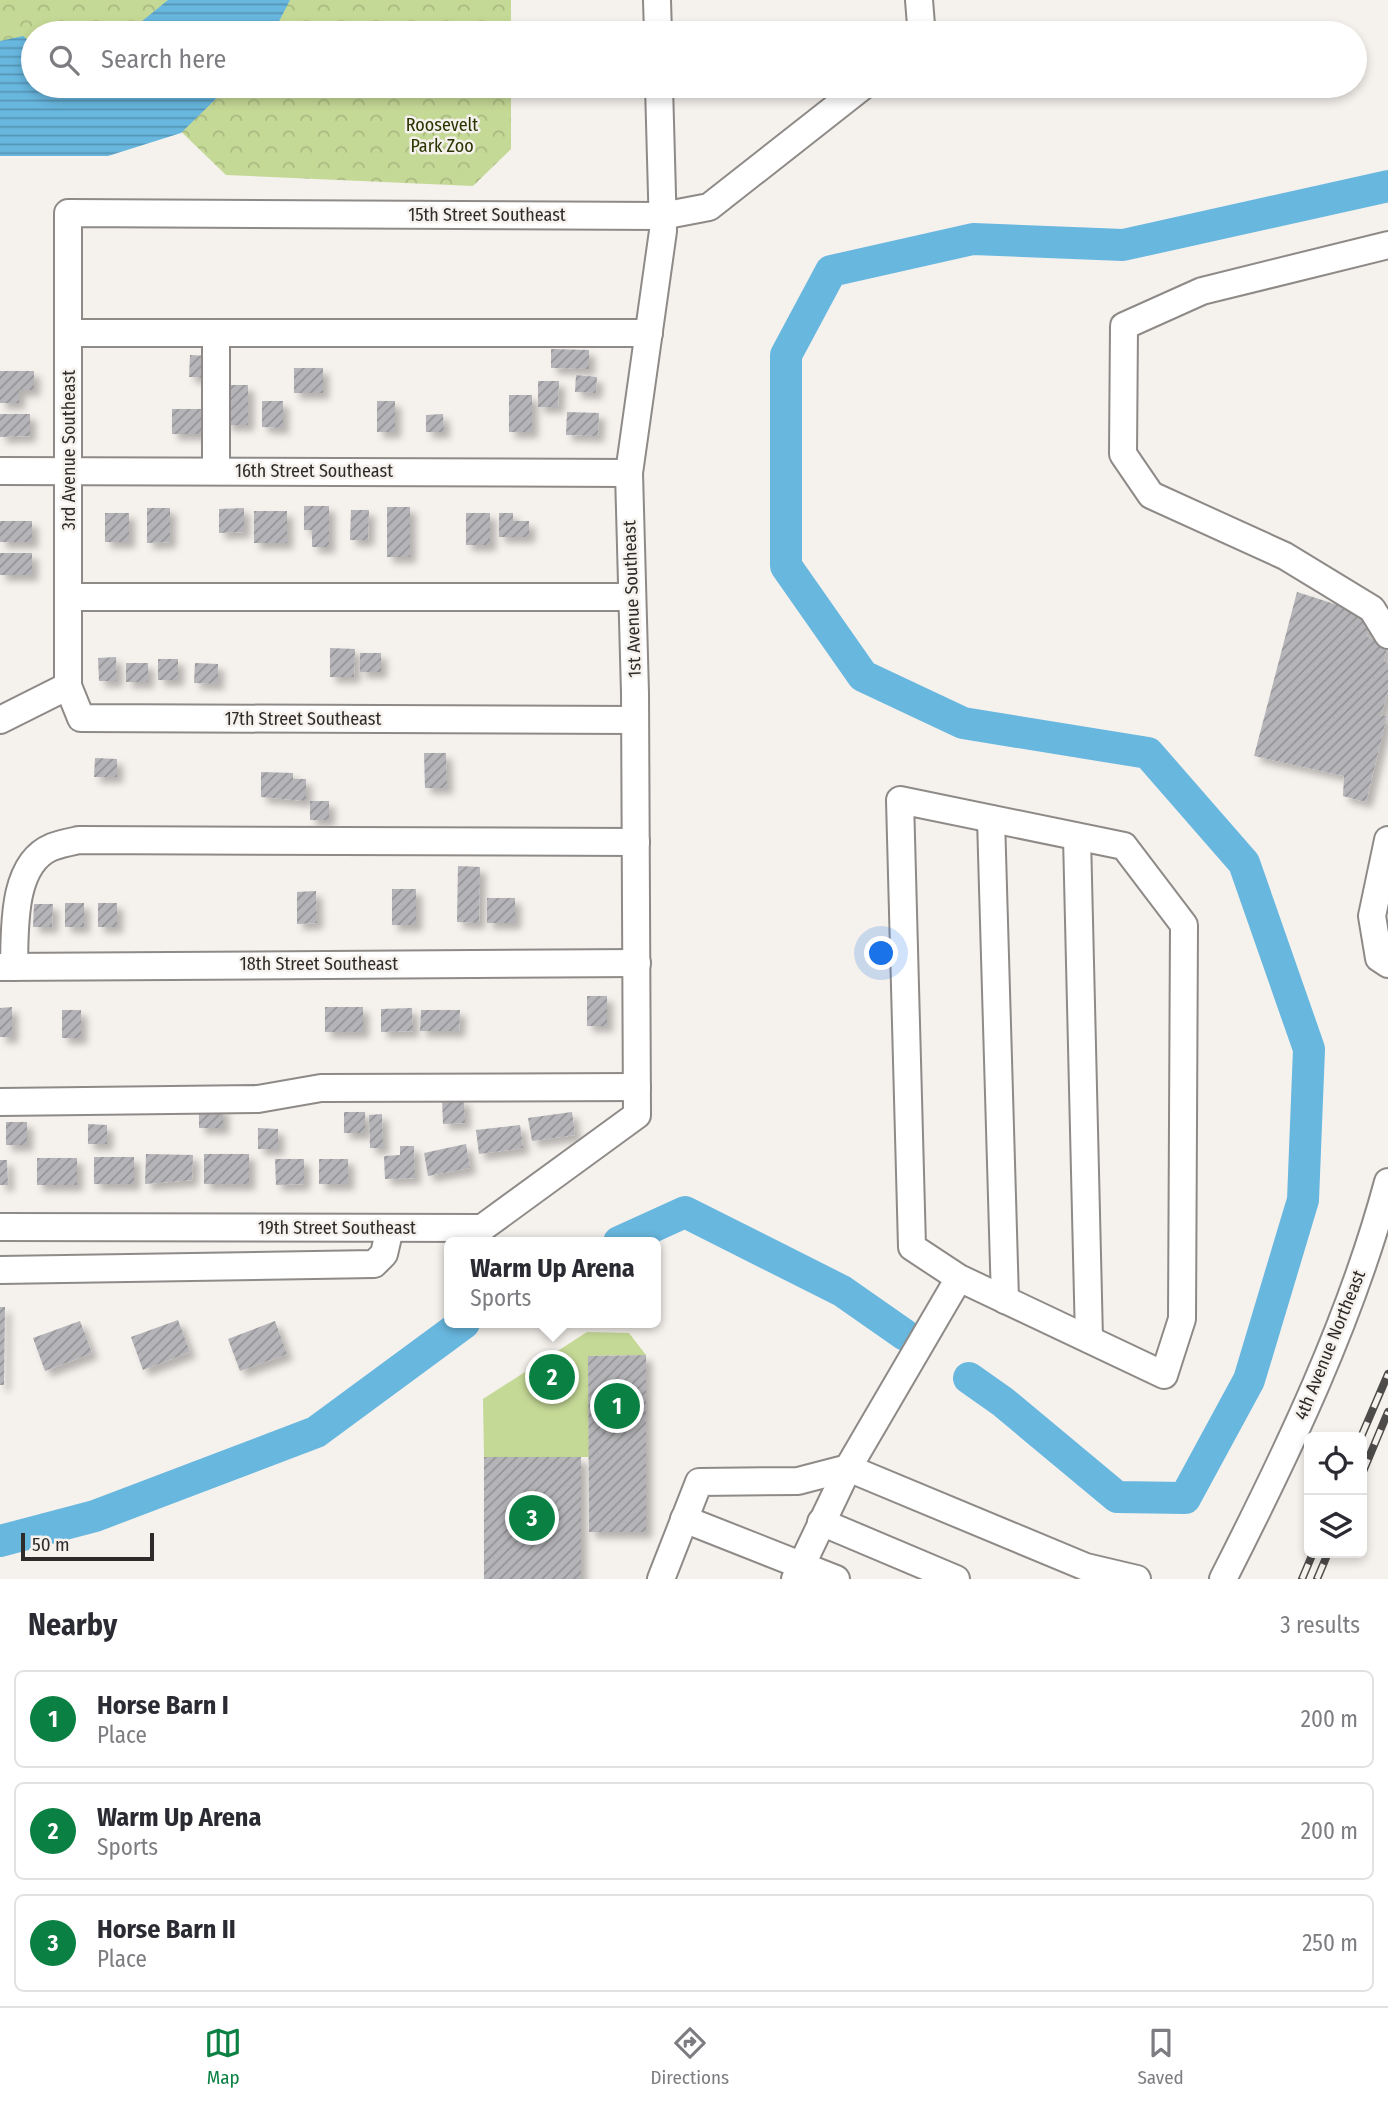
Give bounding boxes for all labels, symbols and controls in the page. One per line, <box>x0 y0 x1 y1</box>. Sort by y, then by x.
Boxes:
search box <box>21 21 1367 98</box>
icon: search <box>45 41 83 79</box>
text: Search here <box>101 44 226 75</box>
park label: Roosevelt Park Zoo <box>406 114 478 157</box>
street label: 15th Street Southeast <box>408 204 566 226</box>
street label: 3rd Avenue Southeast <box>58 370 80 530</box>
street label: 16th Street Southeast <box>235 460 393 482</box>
street label: 1st Avenue Southeast <box>618 520 646 678</box>
street label: 17th Street Southeast <box>225 708 381 730</box>
your location <box>864 936 898 970</box>
street label: 18th Street Southeast <box>240 953 398 975</box>
street label: 19th Street Southeast <box>258 1217 416 1239</box>
popup <box>444 1237 661 1328</box>
text: Warm Up Arena <box>470 1253 635 1284</box>
street label: 4th Avenue Northeast <box>1290 1267 1370 1423</box>
text: Sports <box>470 1284 531 1312</box>
pin: 2 <box>529 1351 575 1403</box>
pin: 1 <box>594 1380 640 1432</box>
map controls <box>1304 1432 1367 1558</box>
button: locate <box>1304 1432 1367 1495</box>
pin: 3 <box>509 1492 555 1544</box>
button: layers <box>1304 1495 1367 1558</box>
scale bar <box>21 1530 154 1562</box>
text: 50 m <box>32 1533 70 1556</box>
text: Nearby <box>28 1607 117 1643</box>
text: 3 results <box>1280 1611 1360 1639</box>
text: Horse Barn I <box>97 1690 229 1721</box>
text: 1 <box>48 1705 58 1733</box>
text: 200 m <box>1301 1705 1358 1733</box>
text: Place <box>97 1721 147 1749</box>
text: Warm Up Arena <box>97 1802 261 1833</box>
text: 2 <box>48 1817 58 1845</box>
text: 200 m <box>1301 1817 1358 1845</box>
text: Sports <box>97 1833 158 1861</box>
text: Horse Barn II <box>97 1914 236 1945</box>
text: 3 <box>48 1929 58 1957</box>
text: 250 m <box>1302 1929 1358 1957</box>
text: Place <box>97 1945 147 1973</box>
tab: Map <box>204 2024 242 2089</box>
tab: Directions <box>650 2024 729 2089</box>
tab: Saved <box>1137 2024 1184 2089</box>

